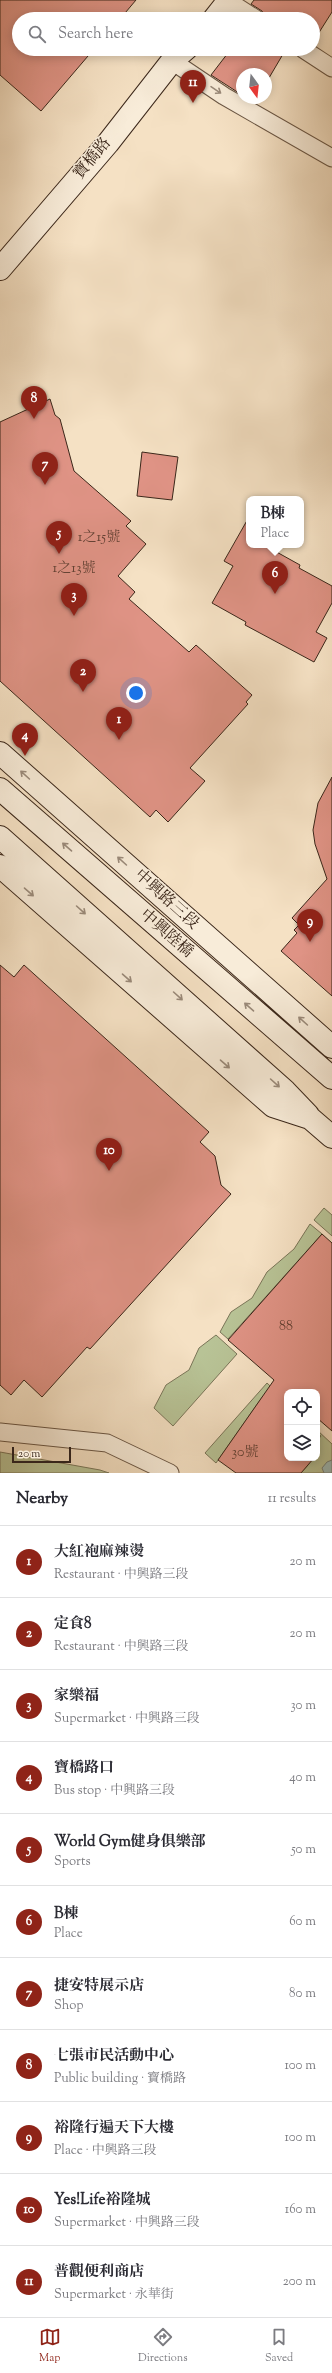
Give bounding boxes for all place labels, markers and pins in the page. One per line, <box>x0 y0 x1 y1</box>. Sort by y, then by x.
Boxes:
pin: 11 <box>180 70 206 103</box>
pin: 8 <box>21 386 47 419</box>
pin: 7 <box>32 452 58 485</box>
pin: 5 <box>46 521 72 554</box>
pin: 6 <box>262 561 288 594</box>
pin: 3 <box>61 583 87 616</box>
pin: 2 <box>70 659 96 692</box>
pin: 1 <box>106 707 132 740</box>
pin: 4 <box>12 723 38 756</box>
pin: 9 <box>297 909 323 942</box>
pin: 10 <box>96 1138 122 1171</box>

